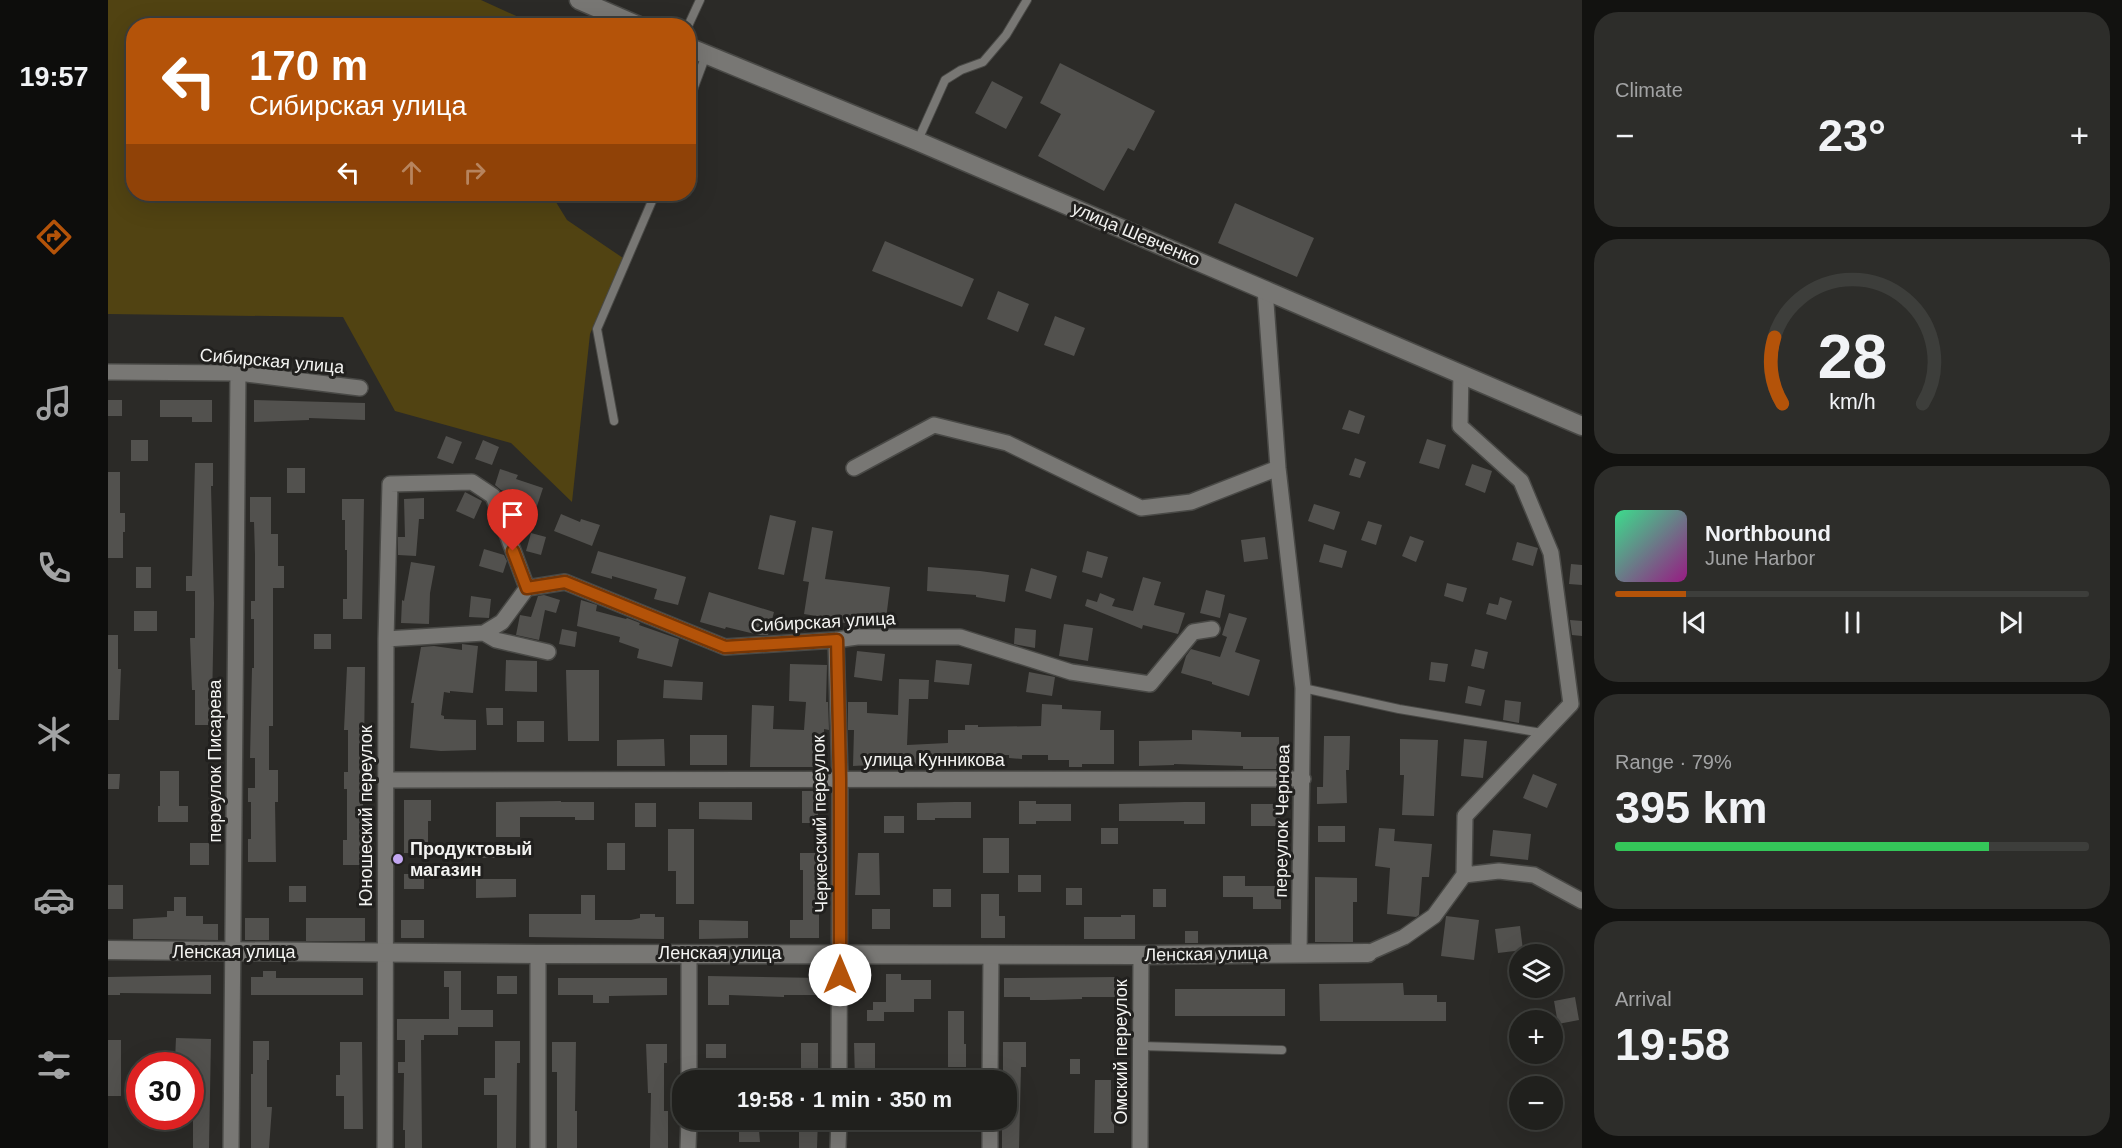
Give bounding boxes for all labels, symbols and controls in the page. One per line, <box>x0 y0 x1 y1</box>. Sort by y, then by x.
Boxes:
icon: left <box>150 42 228 120</box>
text: 170 m <box>249 42 368 89</box>
text: 19:57 <box>19 62 89 92</box>
text: Climate <box>1615 79 1683 101</box>
text: Сибирская улица <box>249 91 466 121</box>
text: 23° <box>1818 110 1886 161</box>
text: − <box>1615 117 1634 154</box>
text: + <box>2070 117 2089 154</box>
icon: left <box>332 156 365 189</box>
icon: ahead <box>395 156 428 189</box>
icon: right <box>458 156 491 189</box>
street label: улица Шевченко <box>1069 198 1203 270</box>
icon: directions <box>33 216 75 258</box>
text: 28 <box>1817 322 1887 391</box>
street label: Сибирская улица <box>199 345 346 377</box>
icon: music <box>33 382 75 424</box>
text: km/h <box>1829 390 1875 414</box>
pin <box>487 489 538 551</box>
icon: arrive <box>496 498 529 531</box>
text: Northbound <box>1705 521 1831 546</box>
icon: phone <box>33 547 75 589</box>
text: June Harbor <box>1705 547 1815 569</box>
icon: previous <box>1678 606 1711 639</box>
icon: pause <box>1836 606 1869 639</box>
icon: next <box>1994 606 2027 639</box>
street label: Сибирская улица <box>750 608 897 636</box>
street label: переулок Писарева <box>205 678 225 843</box>
icon: climate <box>33 713 75 755</box>
street label: Юношеский переулок <box>356 725 376 907</box>
street label: Черкесский переулок <box>808 735 832 913</box>
street label: переулок Чернова <box>1271 743 1293 898</box>
street label: улица Кунникова <box>863 750 1006 770</box>
text: Range · 79% <box>1615 751 1732 773</box>
text: 395 km <box>1615 782 1768 833</box>
place label: Продуктовый магазин <box>410 839 532 880</box>
marker: Продуктовый магазин <box>391 852 405 866</box>
icon: car <box>33 879 75 921</box>
street label: Ленская улица <box>172 942 297 962</box>
street label: Ленская улица <box>658 943 783 963</box>
position arrow <box>808 943 872 1007</box>
street label: Ленская улица <box>1144 943 1269 965</box>
map controls <box>1509 944 1563 1130</box>
button: layers <box>1509 944 1563 998</box>
street label: Омский переулок <box>1111 979 1131 1125</box>
text: Arrival <box>1615 988 1672 1010</box>
button: + <box>1509 1010 1563 1064</box>
text: 19:58 <box>1615 1019 1730 1070</box>
icon: filters <box>33 1044 75 1086</box>
speed limit sign: 30 <box>126 1052 204 1130</box>
button: − <box>1509 1076 1563 1130</box>
text: 19:58 · 1 min · 350 m <box>737 1087 952 1112</box>

